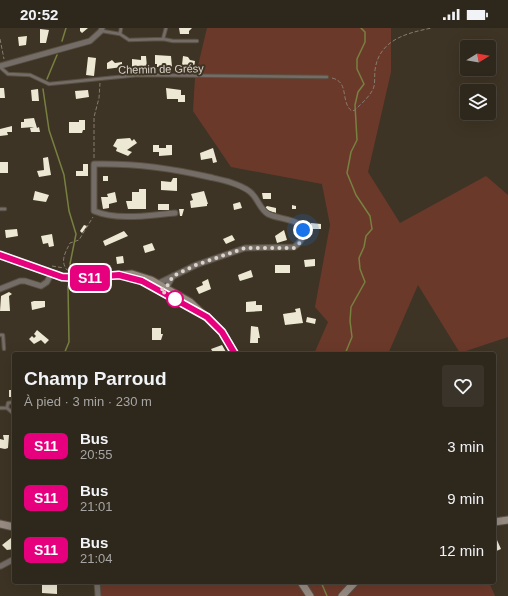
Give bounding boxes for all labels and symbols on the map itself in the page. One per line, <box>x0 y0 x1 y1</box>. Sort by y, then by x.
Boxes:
north arrow <box>460 40 496 76</box>
street label: Chemin de Grésy <box>118 62 204 76</box>
your location <box>293 220 313 240</box>
line badge: S11 <box>67 265 113 291</box>
unlabelled marker <box>166 290 184 308</box>

